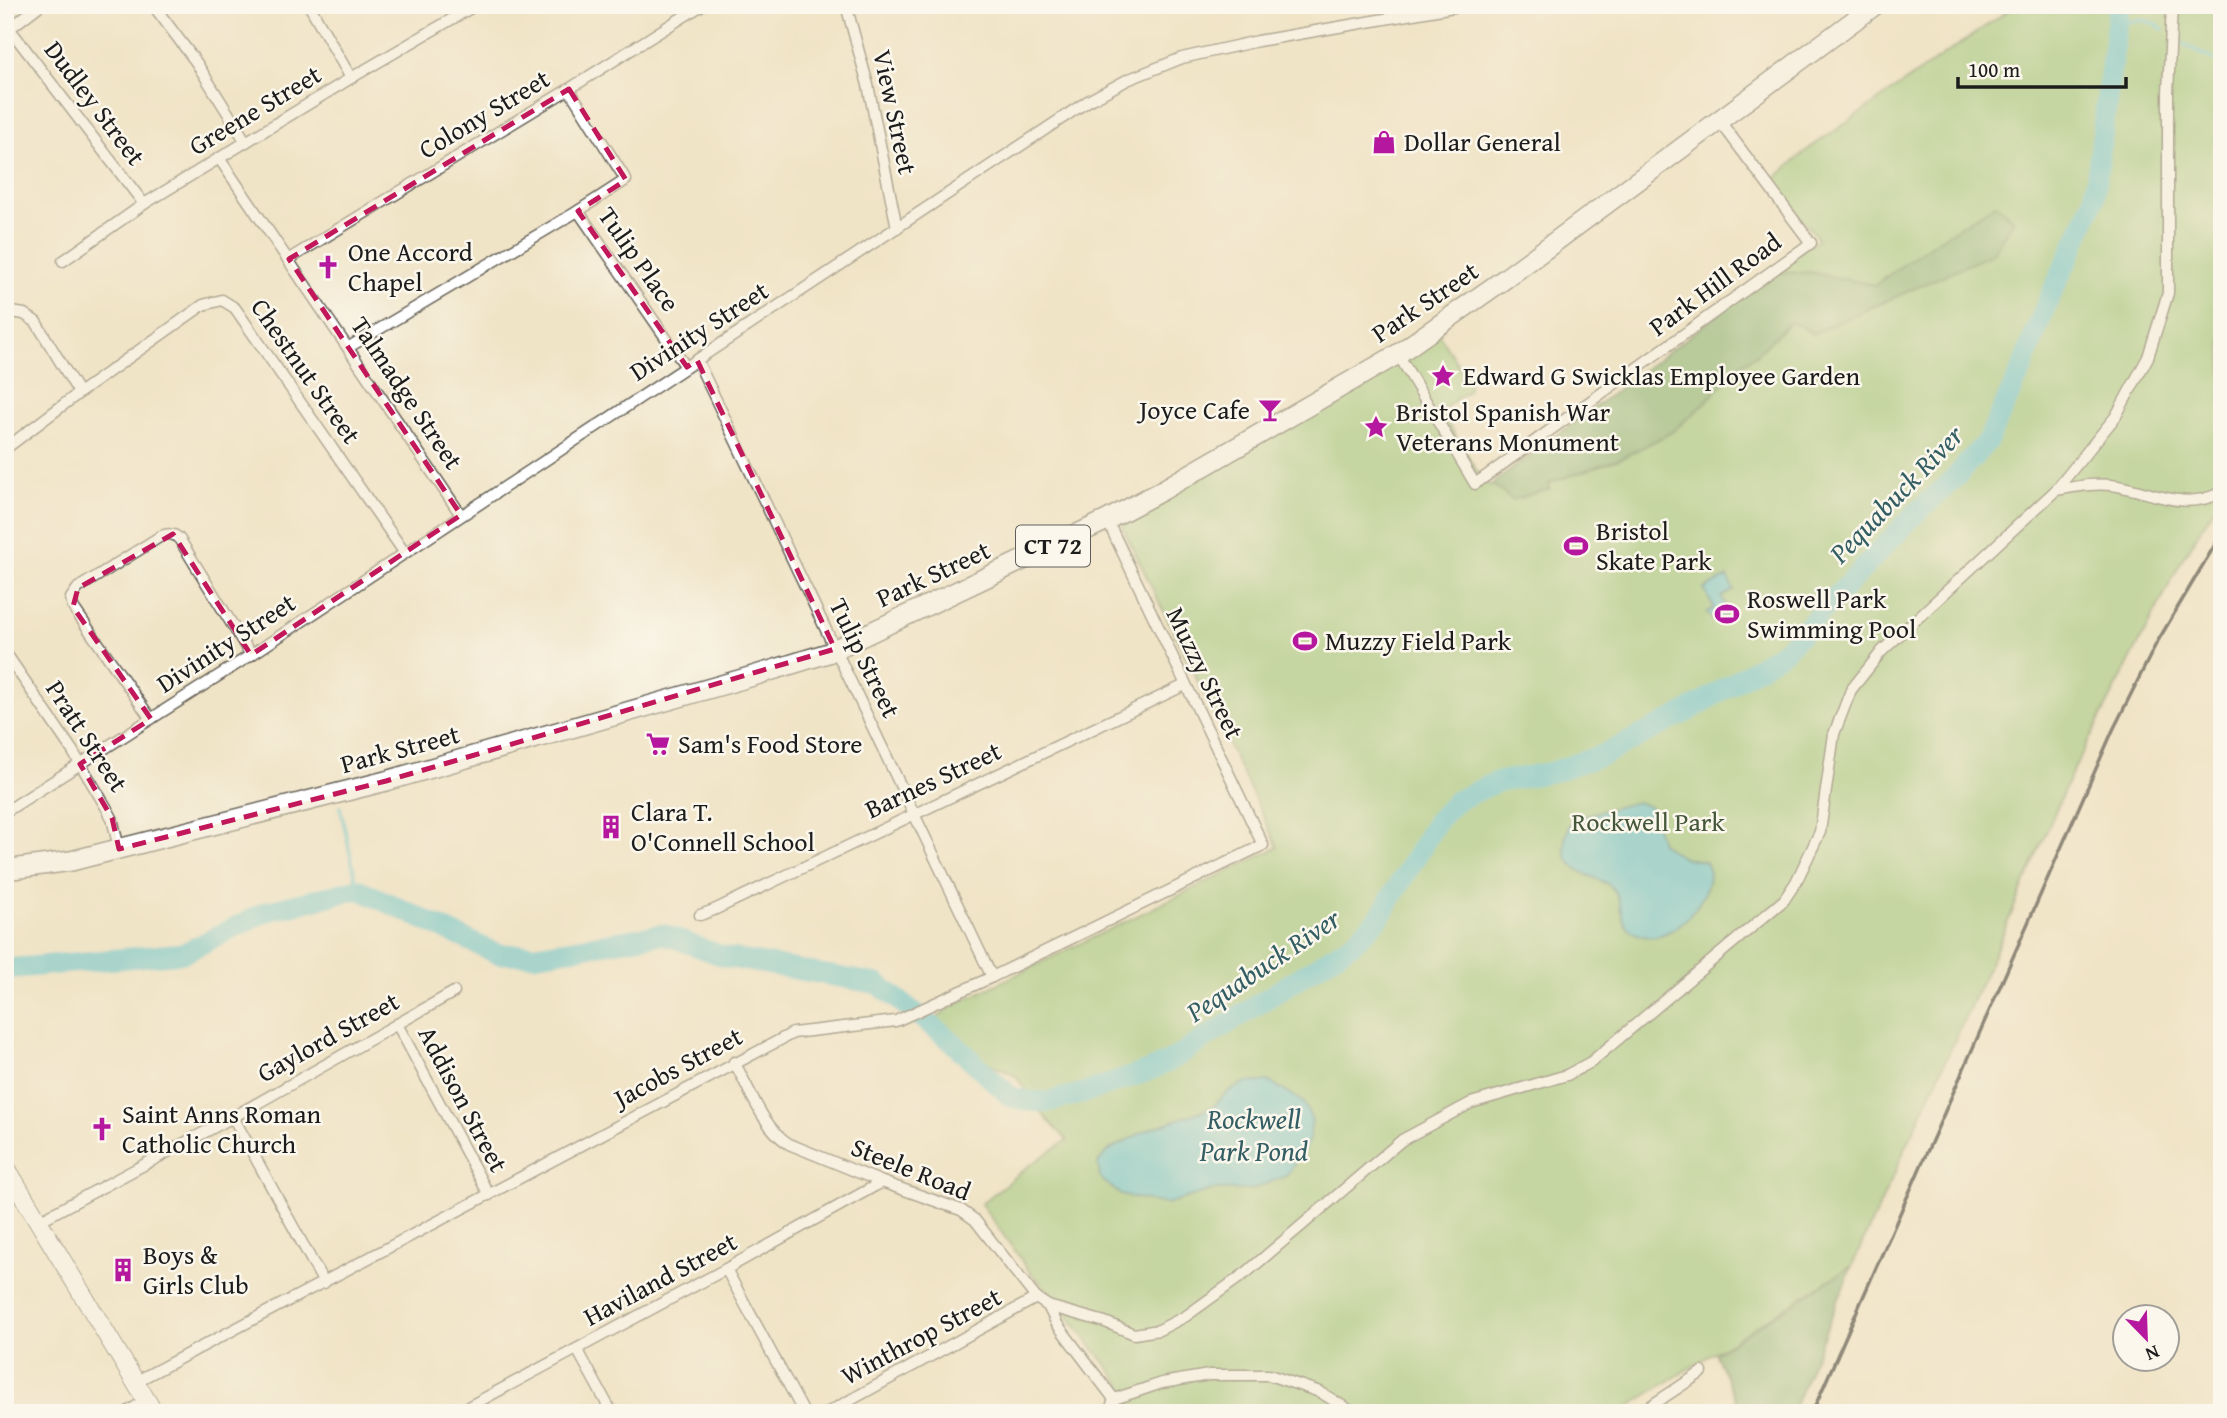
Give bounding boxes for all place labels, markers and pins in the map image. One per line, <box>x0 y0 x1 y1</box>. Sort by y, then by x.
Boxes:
place label: Dollar General <box>1404 122 1561 161</box>
shop icon: Dollar General <box>1370 128 1398 156</box>
place label: One Accord Chapel <box>348 232 473 301</box>
church icon: One Accord Chapel <box>314 253 342 281</box>
place label: Edward G Swicklas Employee Garden <box>1463 356 1861 395</box>
place icon: Edward G Swicklas Employee Garden <box>1429 362 1457 390</box>
place label: Joyce Cafe <box>1136 390 1250 429</box>
place label: Bristol Spanish War Veterans Monument <box>1396 392 1619 461</box>
bar icon: Joyce Cafe <box>1256 396 1284 424</box>
place icon: Bristol Spanish War Veterans Monument <box>1362 413 1390 441</box>
place label: Bristol Skate Park <box>1596 511 1712 580</box>
sports icon: Bristol Skate Park <box>1562 532 1590 560</box>
place label: Roswell Park Swimming Pool <box>1747 579 1916 648</box>
sports icon: Roswell Park Swimming Pool <box>1713 600 1741 628</box>
place label: Muzzy Field Park <box>1325 621 1512 660</box>
sports icon: Muzzy Field Park <box>1291 627 1319 655</box>
place label: Sam's Food Store <box>678 724 862 763</box>
supermarket icon: Sam's Food Store <box>644 730 672 758</box>
place label: Clara T. O'Connell School <box>631 792 815 861</box>
building icon: Clara T. O'Connell School <box>597 813 625 841</box>
place label: Saint Anns Roman Catholic Church <box>122 1094 322 1163</box>
church icon: Saint Anns Roman Catholic Church <box>88 1115 116 1143</box>
place label: Boys & Girls Club <box>143 1235 249 1304</box>
building icon: Boys & Girls Club <box>109 1256 137 1284</box>

